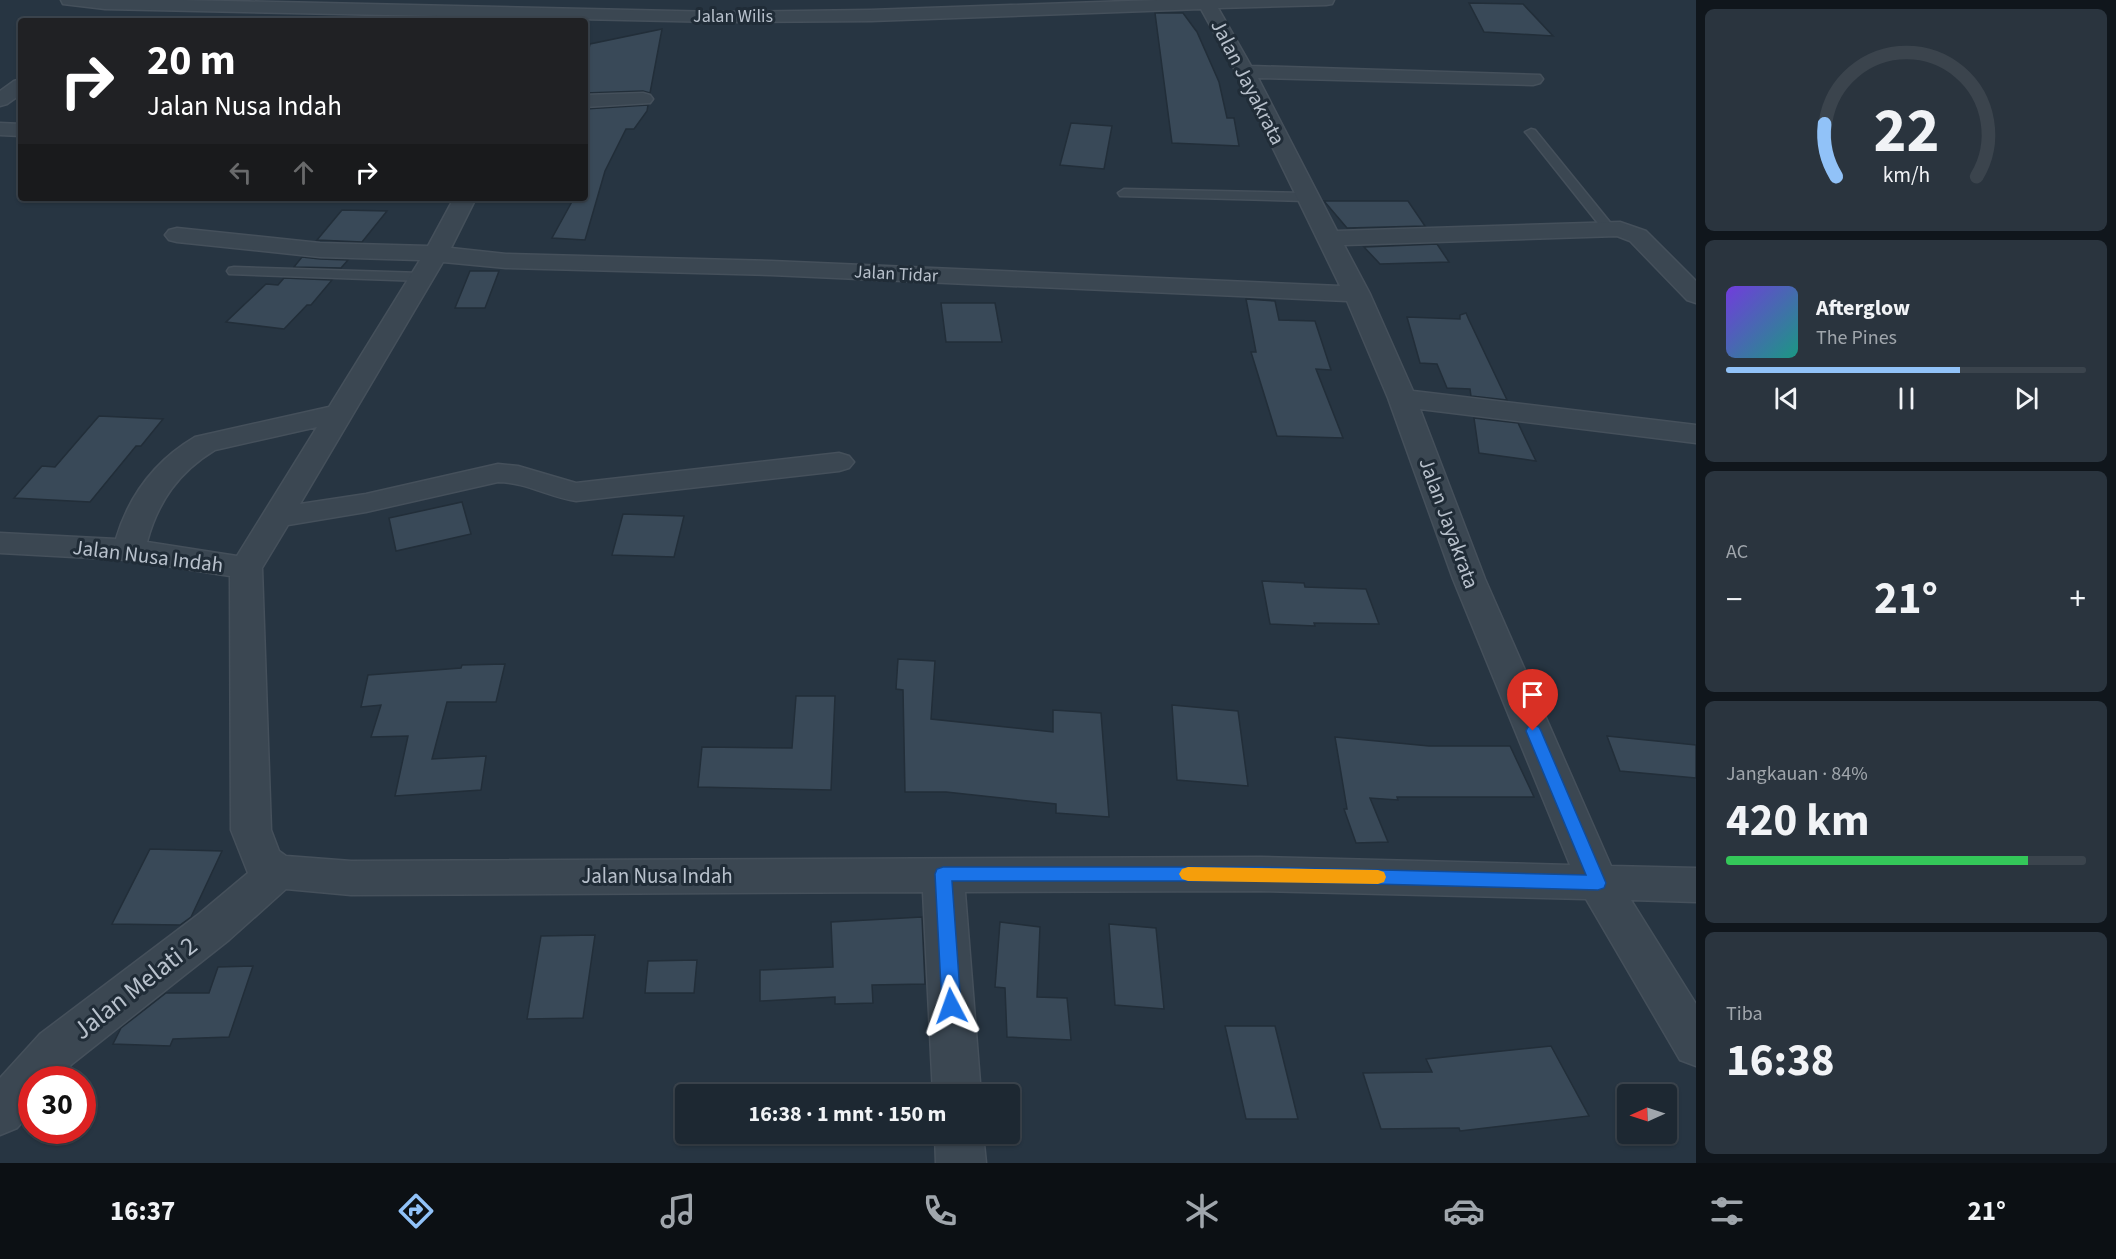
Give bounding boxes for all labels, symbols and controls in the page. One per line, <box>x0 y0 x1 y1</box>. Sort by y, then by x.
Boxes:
street label: Jalan Wilis <box>693 4 773 29</box>
street label: Jalan Jayakrata <box>1203 14 1293 150</box>
text: 20 m <box>147 31 236 91</box>
icon: right <box>48 42 126 120</box>
text: Jalan Nusa Indah <box>147 87 342 126</box>
text: 22 <box>1873 87 1939 176</box>
icon: left <box>224 156 257 189</box>
icon: ahead <box>287 156 320 189</box>
icon: right <box>350 156 383 189</box>
text: km/h <box>1882 160 1930 191</box>
street label: Jalan Tidar <box>853 259 939 289</box>
text: Afterglow <box>1816 292 1910 324</box>
text: The Pines <box>1816 324 1897 352</box>
icon: previous <box>1770 382 1803 415</box>
icon: pause <box>1890 382 1923 415</box>
icon: next <box>2010 382 2043 415</box>
street label: Jalan Jayakrata <box>1411 453 1487 593</box>
street label: Jalan Nusa Indah <box>71 532 225 580</box>
text: AC <box>1726 538 1748 566</box>
text: 21° <box>1874 567 1938 631</box>
text: − <box>1726 576 1742 623</box>
text: + <box>2070 576 2086 623</box>
pin <box>1507 669 1558 731</box>
icon: arrive <box>1516 678 1549 711</box>
text: Jangkauan · 84% <box>1726 760 1868 788</box>
text: 420 km <box>1726 789 1870 853</box>
street label: Jalan Nusa Indah <box>581 861 733 891</box>
street label: Jalan Melati 2 <box>65 927 205 1049</box>
position arrow <box>919 974 983 1038</box>
text: Tiba <box>1726 1000 1763 1028</box>
text: 16:38 <box>1726 1029 1835 1093</box>
speed limit sign: 30 <box>18 1066 96 1144</box>
north arrow <box>1617 1084 1677 1144</box>
map controls <box>1617 1084 1677 1144</box>
text: 16:38 · 1 mnt · 150 m <box>749 1098 946 1130</box>
icon: directions <box>395 1190 437 1232</box>
icon: music <box>657 1190 699 1232</box>
icon: phone <box>919 1190 961 1232</box>
icon: climate <box>1181 1190 1223 1232</box>
icon: car <box>1443 1190 1485 1232</box>
icon: filters <box>1706 1190 1748 1232</box>
text: 16:37 <box>110 1192 175 1231</box>
text: 21° <box>1968 1192 2006 1231</box>

